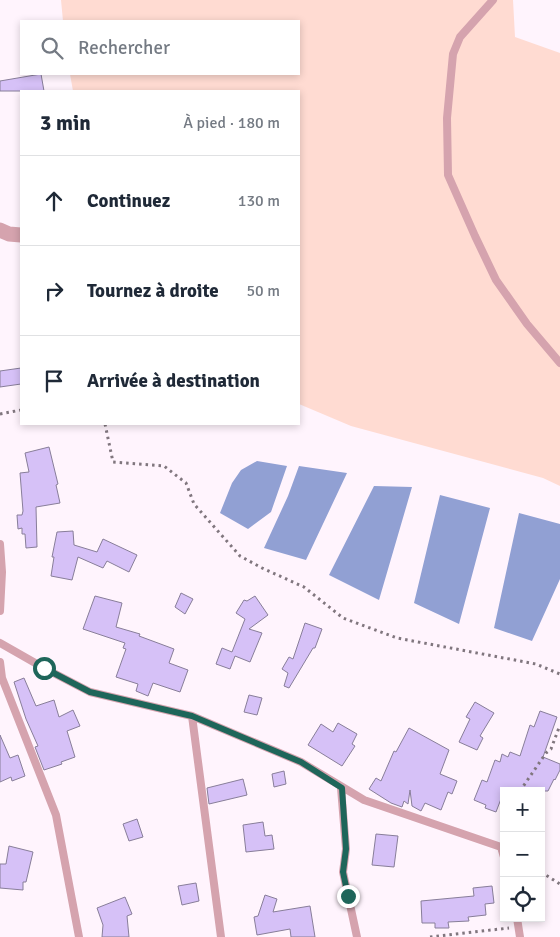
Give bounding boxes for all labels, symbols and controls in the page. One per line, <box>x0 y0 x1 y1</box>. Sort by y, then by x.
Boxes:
search box <box>20 20 300 75</box>
icon: search <box>38 34 66 62</box>
text: Rechercher <box>78 36 170 60</box>
text: 3 min <box>40 110 91 136</box>
text: À pied · 180 m <box>183 113 280 133</box>
icon: ahead <box>40 187 68 215</box>
text: Continuez <box>87 189 170 213</box>
text: 130 m <box>238 191 280 211</box>
icon: right <box>40 277 68 305</box>
text: Tournez à droite <box>87 279 219 303</box>
text: 50 m <box>246 281 280 301</box>
icon: arrive <box>40 367 68 395</box>
text: Arrivée à destination <box>87 369 260 393</box>
route start <box>33 657 56 680</box>
map controls <box>500 787 545 922</box>
button: + <box>500 787 545 832</box>
button: − <box>500 832 545 877</box>
button: locate <box>500 877 545 922</box>
route end <box>337 885 360 908</box>

